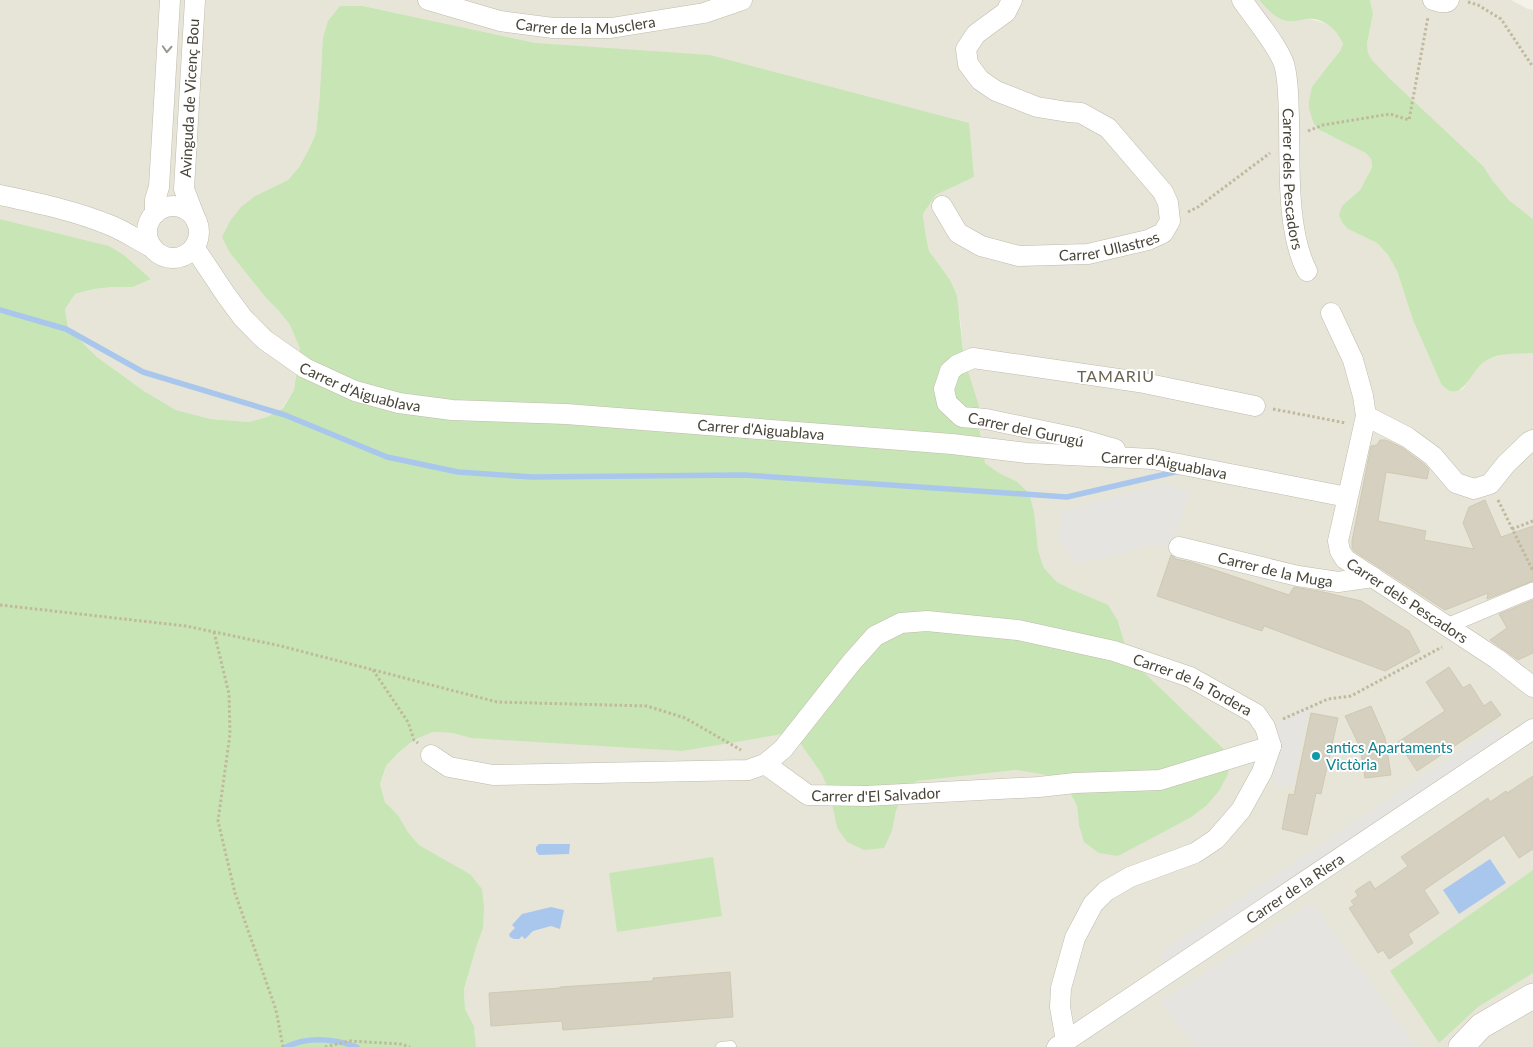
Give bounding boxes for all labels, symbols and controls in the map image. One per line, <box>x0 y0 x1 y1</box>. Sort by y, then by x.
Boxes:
street label: Carrer de la Musclera <box>515 12 657 37</box>
street label: Avinguda de Vicenç Bou <box>176 18 202 178</box>
one-way arrow <box>162 45 173 53</box>
street label: Carrer dels Pescadors <box>1280 108 1307 251</box>
street label: Carrer Ullastres <box>1059 227 1162 264</box>
street label: Carrer d'Aiguablava <box>297 358 422 415</box>
district label: TAMARIU <box>1077 366 1155 385</box>
street label: Carrer del Gurugú <box>966 408 1086 450</box>
street label: Carrer d'Aiguablava <box>697 415 825 443</box>
street label: Carrer d'Aiguablava <box>1101 448 1229 482</box>
street label: Carrer de la Muga <box>1216 548 1334 590</box>
street label: Carrer dels Pescadors <box>1343 554 1472 647</box>
street label: Carrer de la Tordera <box>1131 649 1255 719</box>
place label: antics Apartaments Victòria <box>1326 738 1453 773</box>
marker: antics Apartaments Victòria <box>1310 750 1322 762</box>
street label: Carrer d'El Salvador <box>811 783 941 805</box>
street label: Carrer de la Riera <box>1243 849 1347 927</box>

